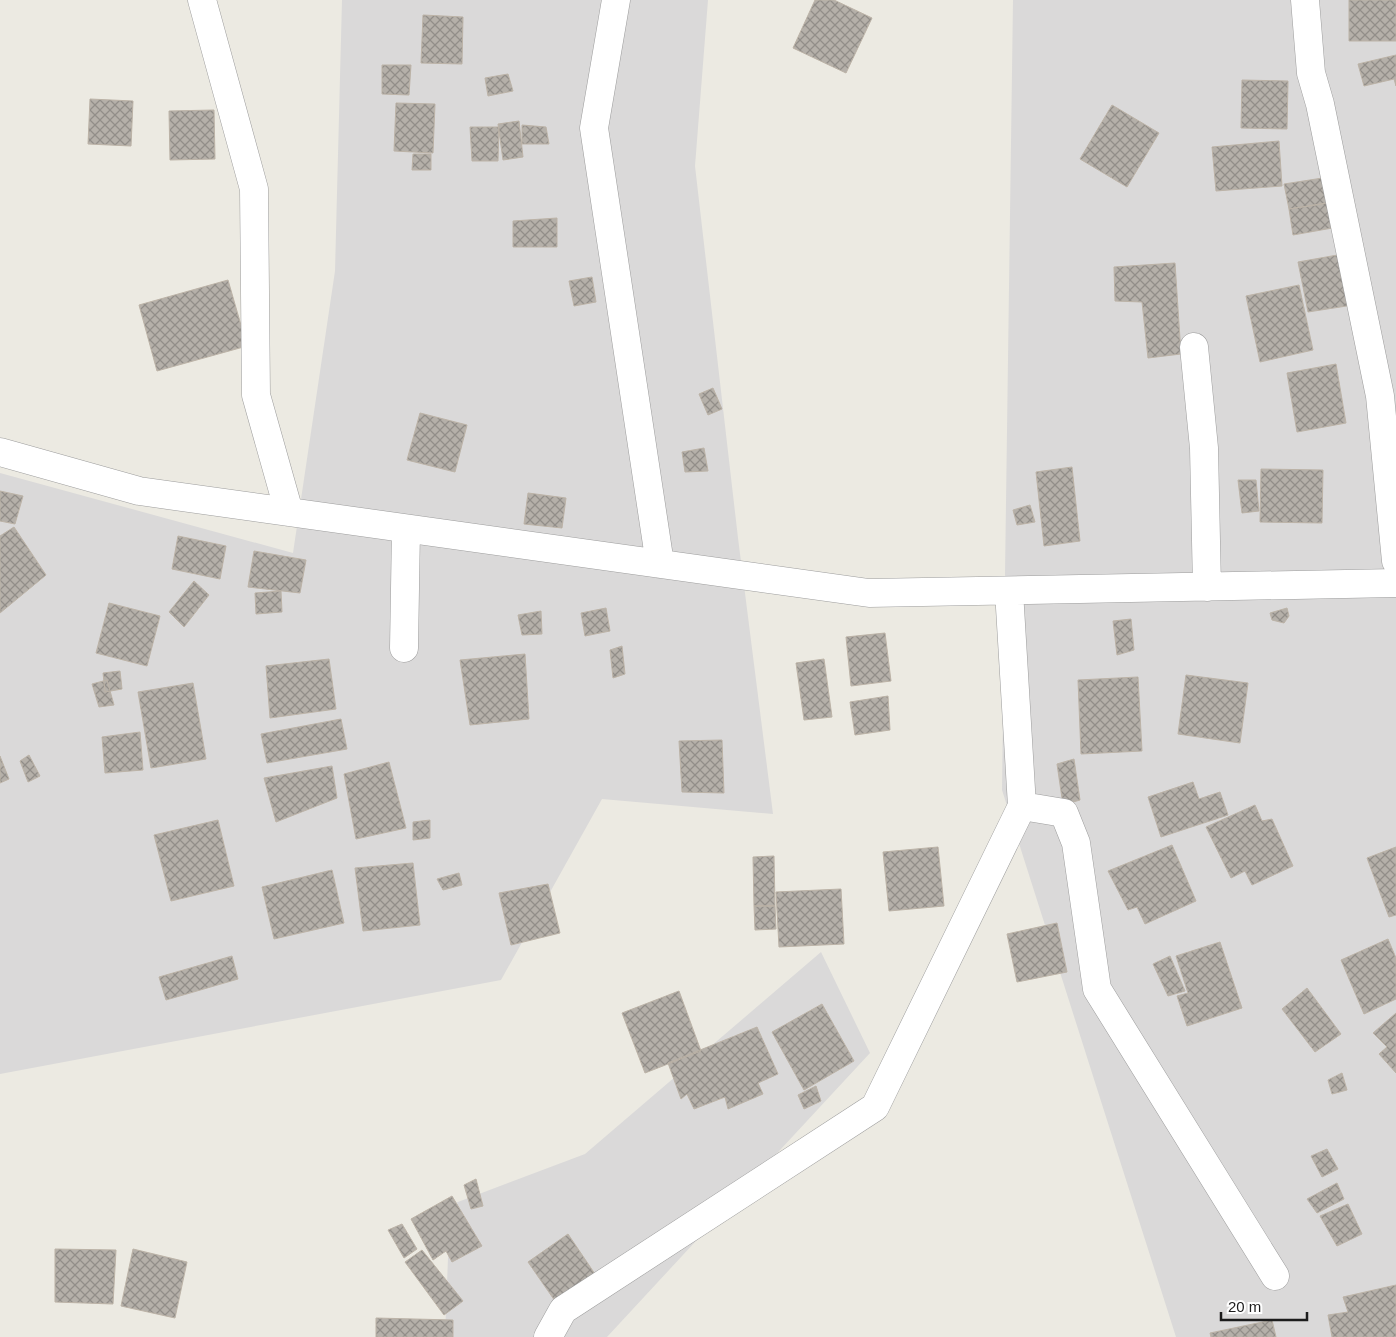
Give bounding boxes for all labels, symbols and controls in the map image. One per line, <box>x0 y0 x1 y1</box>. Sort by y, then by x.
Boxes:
scale bar <box>1221 1290 1307 1322</box>
text: 20 m <box>1228 1298 1261 1315</box>

